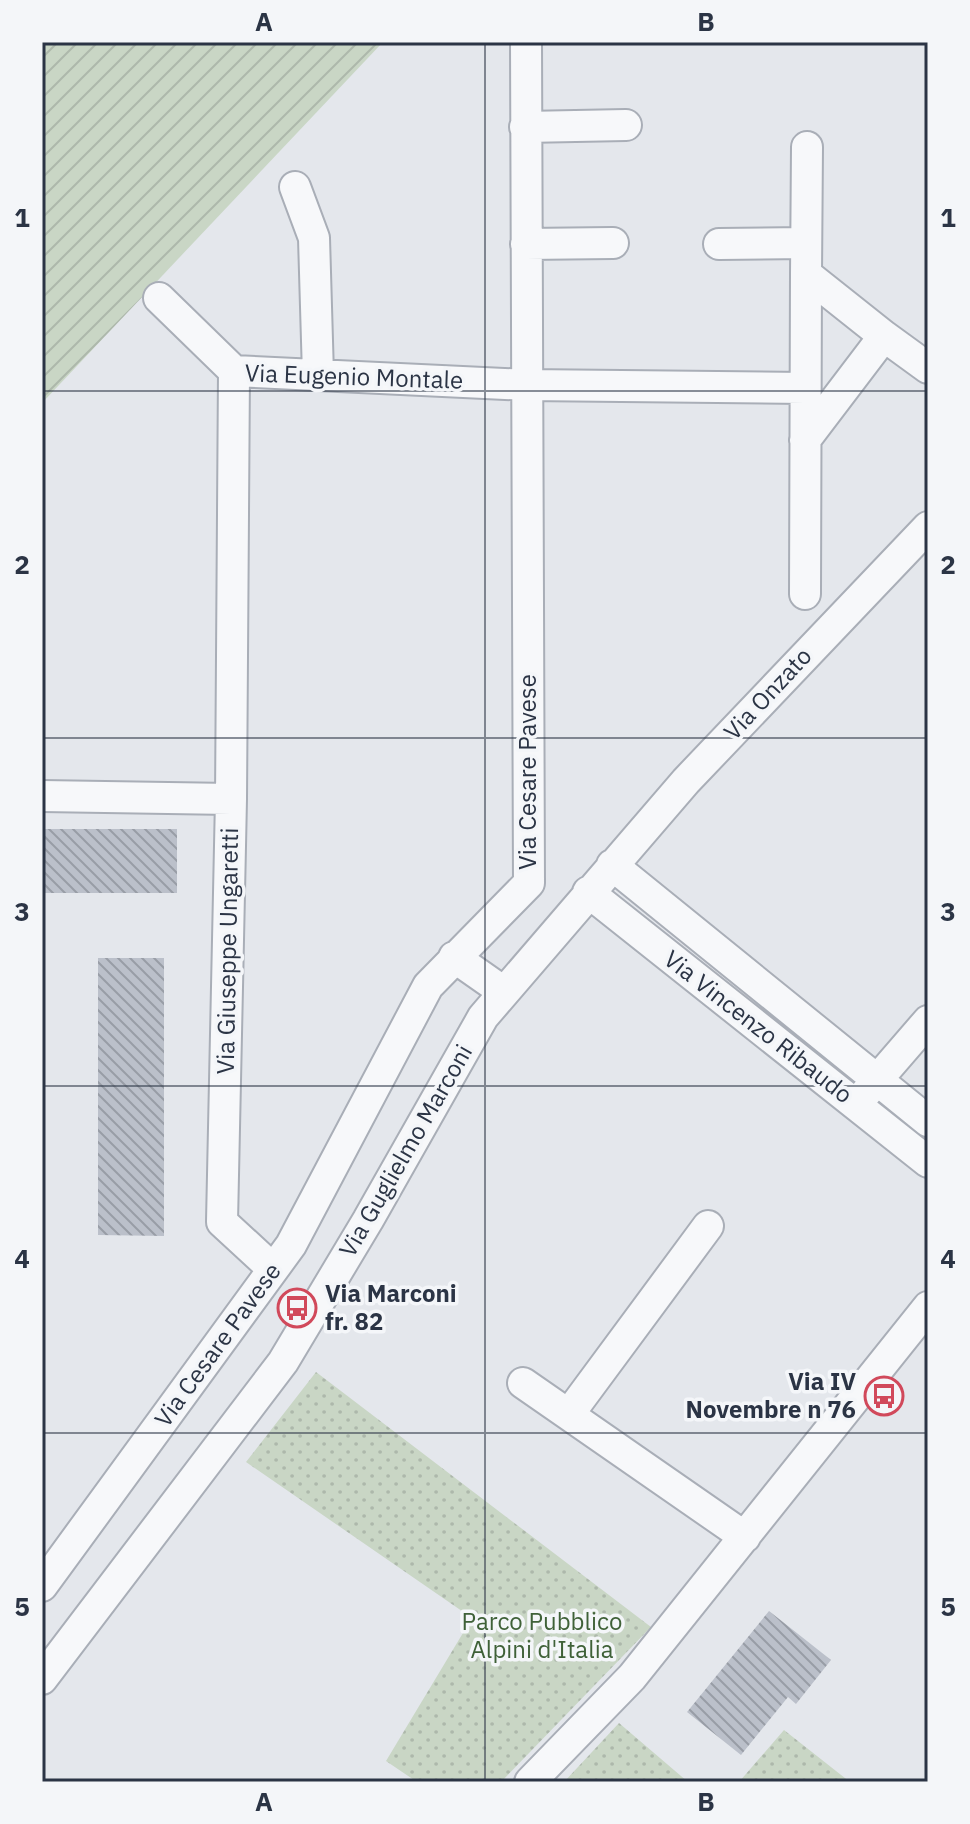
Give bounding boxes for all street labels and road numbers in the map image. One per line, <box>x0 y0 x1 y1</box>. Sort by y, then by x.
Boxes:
street label: Via Eugenio Montale <box>244 356 464 396</box>
street label: Via Onzato <box>716 640 818 746</box>
street label: Via Cesare Pavese <box>511 674 543 870</box>
street label: Via Giuseppe Ungaretti <box>209 827 245 1075</box>
street label: Via Vincenzo Ribaudo <box>658 942 860 1110</box>
street label: Via Guglielmo Marconi <box>331 1038 479 1263</box>
street label: Via Cesare Pavese <box>147 1256 288 1433</box>

